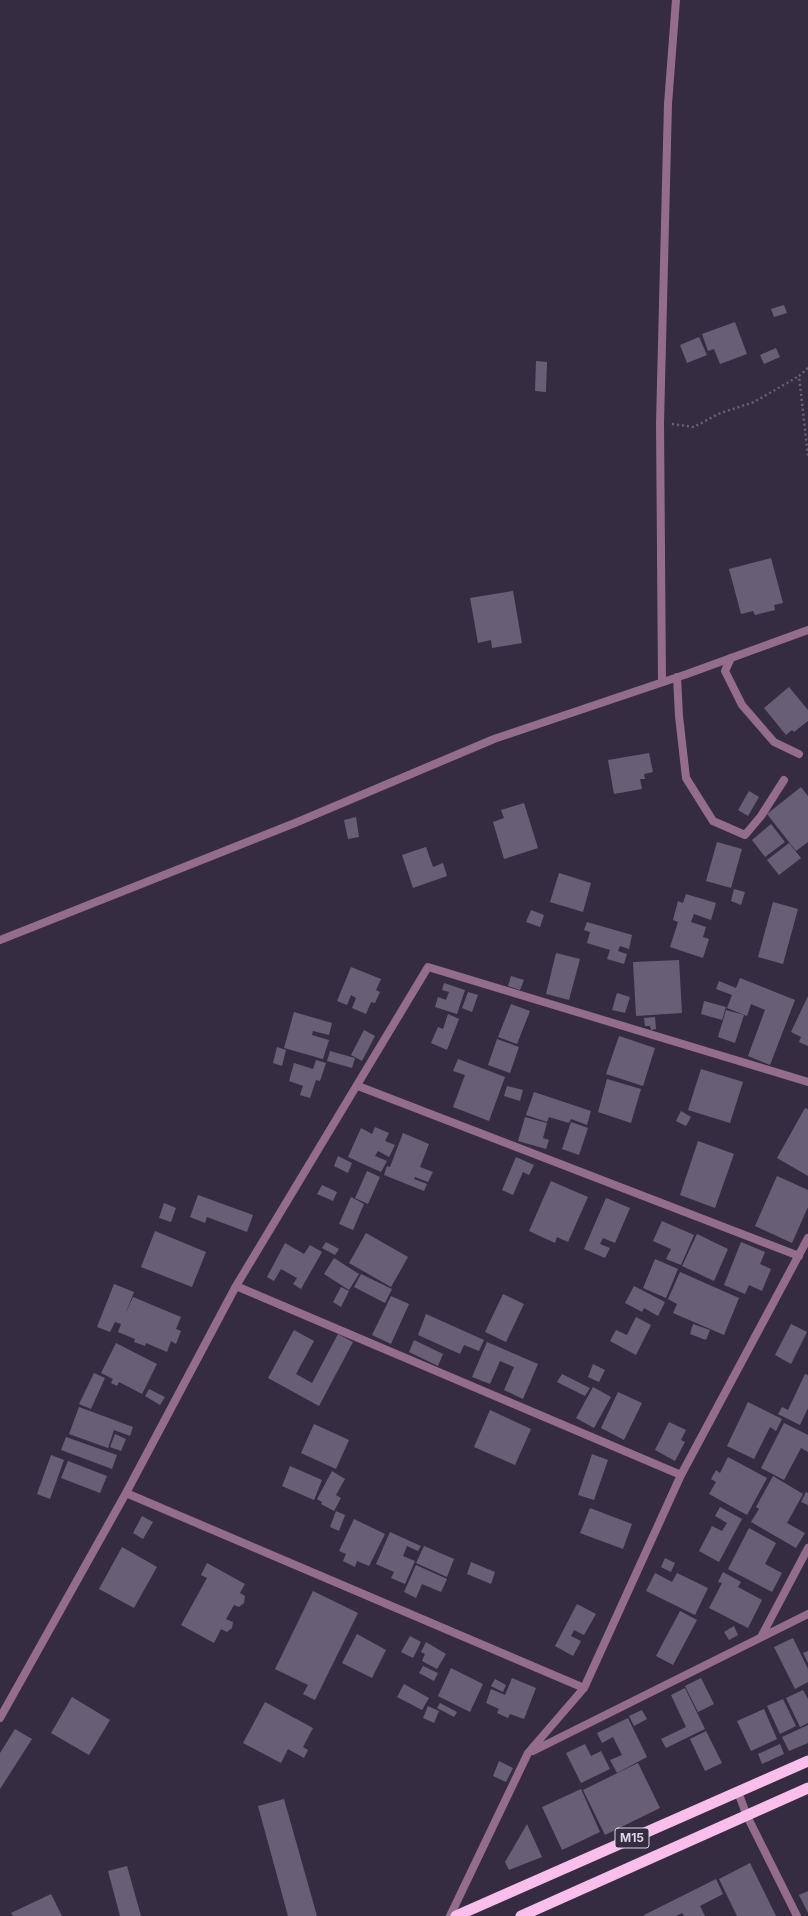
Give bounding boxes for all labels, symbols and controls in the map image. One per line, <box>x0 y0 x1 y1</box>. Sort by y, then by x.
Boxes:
road number: M15 <box>615 1828 649 1848</box>

